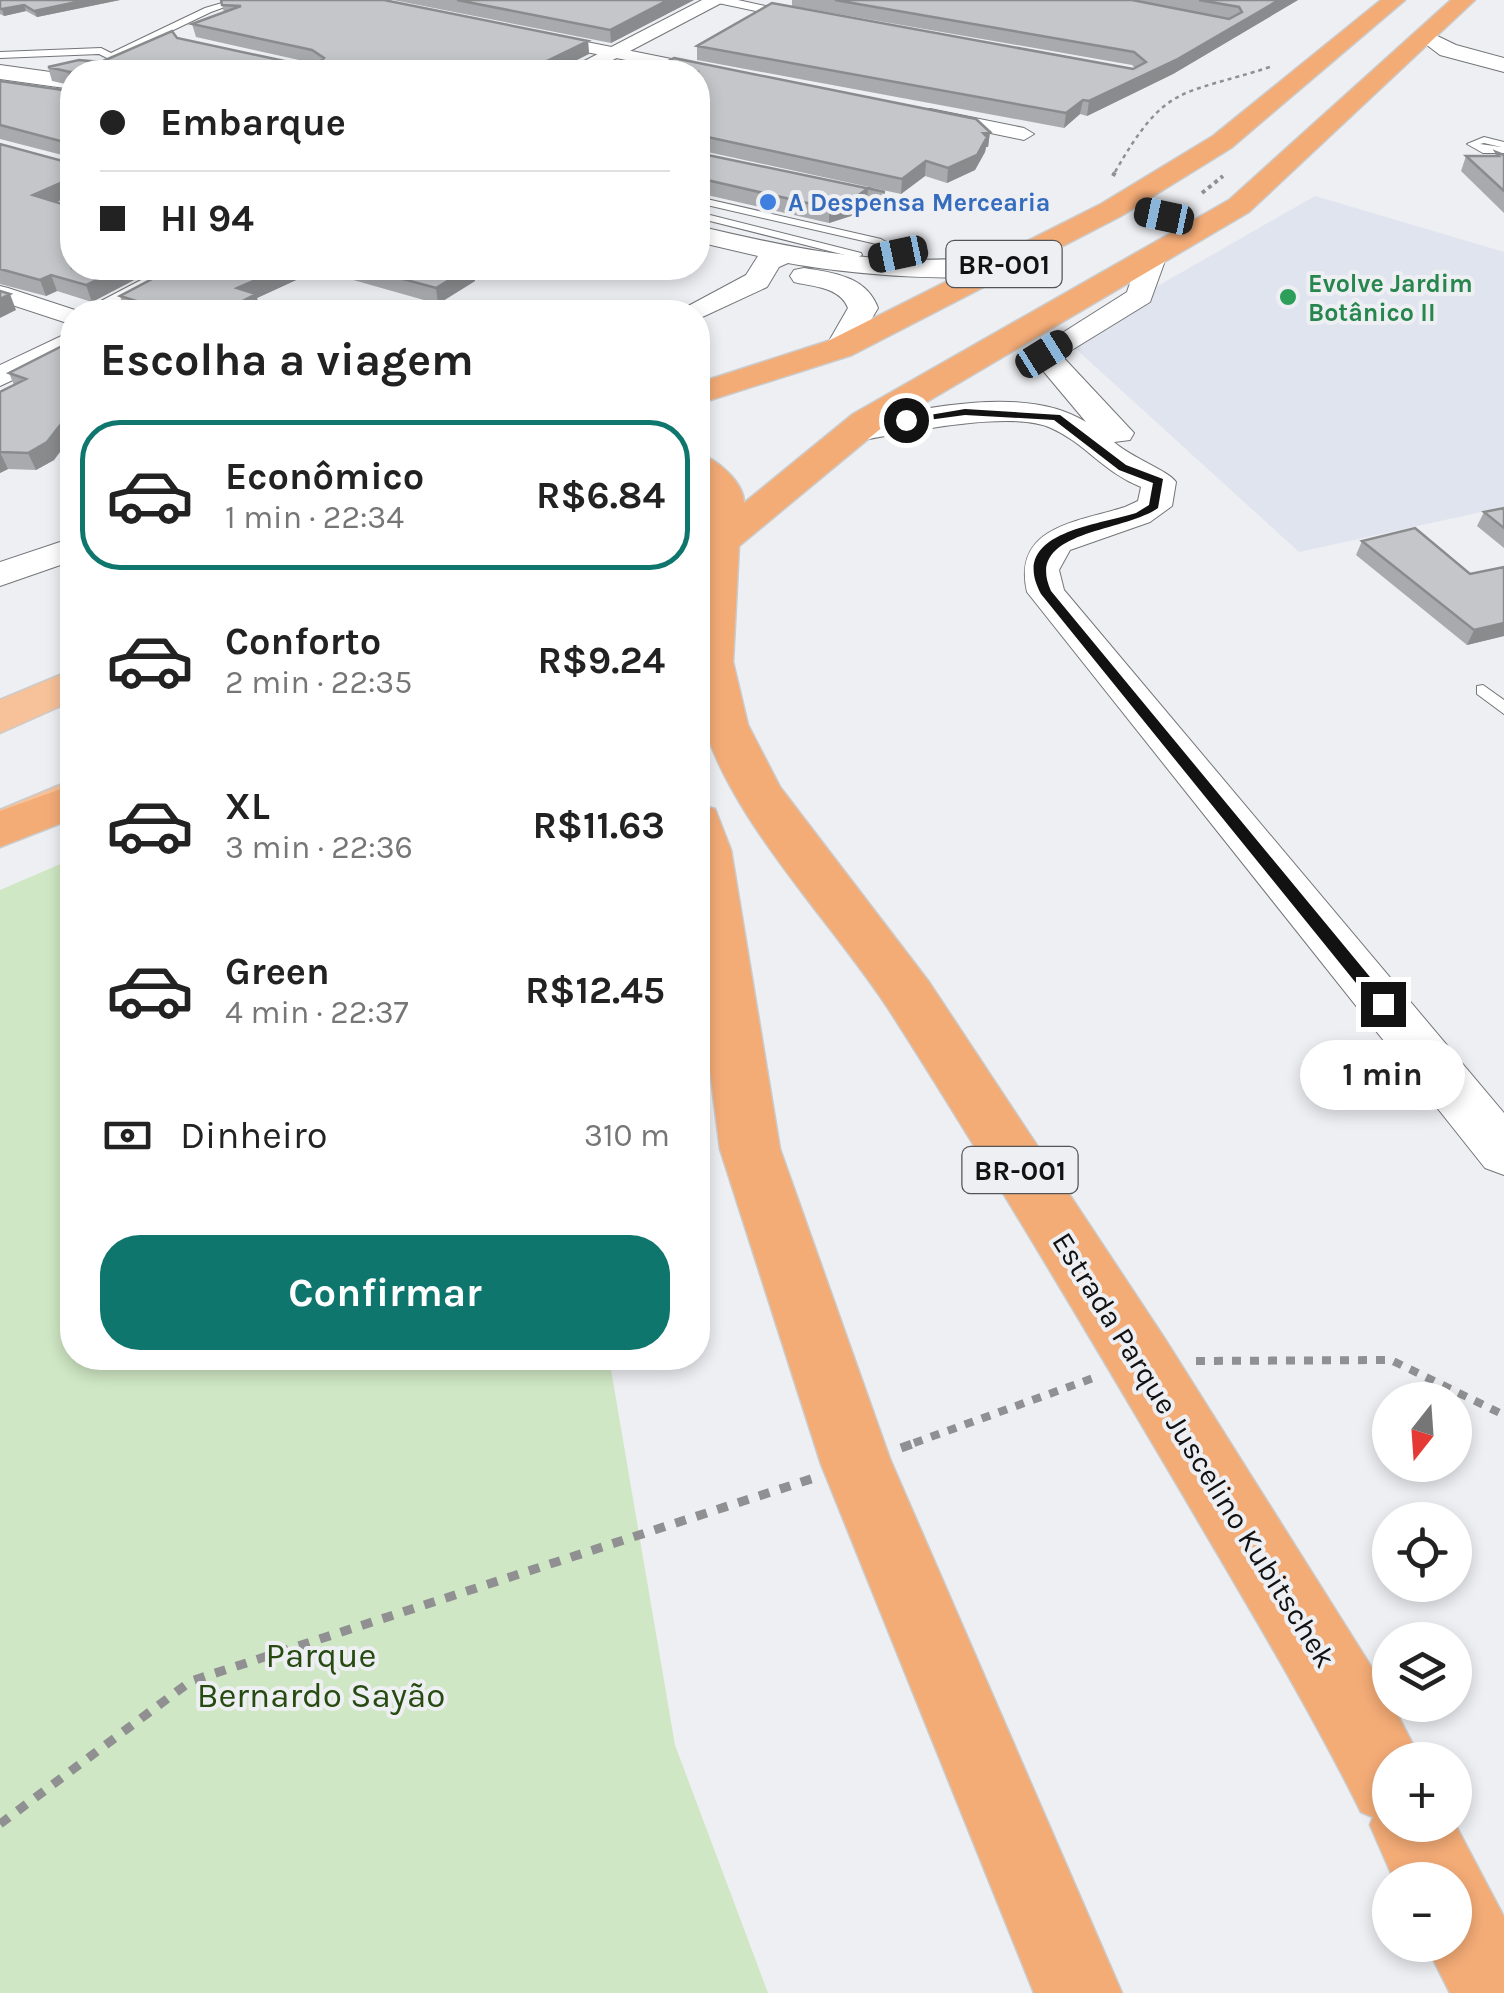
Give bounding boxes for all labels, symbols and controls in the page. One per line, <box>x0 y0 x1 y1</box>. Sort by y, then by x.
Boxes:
text: Embarque <box>160 100 346 145</box>
place label: A Despensa Mercearia <box>788 188 1050 217</box>
marker: A Despensa Mercearia <box>757 191 779 213</box>
car <box>1132 195 1196 237</box>
text: HI 94 <box>160 196 254 241</box>
car <box>866 233 930 275</box>
road number: BR-001 <box>946 241 1062 287</box>
place label: Evolve Jardim Botânico II <box>1308 269 1473 327</box>
marker: Evolve Jardim Botânico II <box>1277 286 1299 308</box>
car <box>1011 325 1077 383</box>
text: Escolha a viagem <box>100 334 474 386</box>
route start <box>884 398 929 443</box>
icon: car <box>105 450 195 540</box>
text: Econômico <box>225 454 424 499</box>
text: R$6.84 <box>536 473 665 518</box>
text: 1 min · 22:34 <box>225 499 404 536</box>
icon: car <box>105 615 195 705</box>
text: Conforto <box>225 619 381 664</box>
text: R$9.24 <box>537 638 665 683</box>
text: 2 min · 22:35 <box>225 664 412 701</box>
icon: car <box>105 780 195 870</box>
text: XL <box>225 784 270 829</box>
text: R$11.63 <box>532 803 665 848</box>
text: 3 min · 22:36 <box>225 829 413 866</box>
icon: car <box>105 945 195 1035</box>
text: Green <box>225 949 330 994</box>
text: R$12.45 <box>525 968 665 1013</box>
route end <box>1361 982 1406 1027</box>
text: 4 min · 22:37 <box>225 994 409 1031</box>
callout: 1 min <box>1300 1039 1466 1109</box>
text: 1 min <box>1342 1056 1423 1093</box>
icon: cash <box>100 1108 155 1163</box>
text: Dinheiro <box>180 1113 328 1158</box>
text: 310 m <box>584 1117 670 1154</box>
road number: BR-001 <box>962 1147 1078 1193</box>
street label: Estrada Parque Juscelino Kubitschek <box>1044 1226 1344 1674</box>
button: Confirmar <box>100 1235 670 1350</box>
north arrow <box>1372 1382 1472 1482</box>
map controls <box>1372 1382 1472 1962</box>
button: locate <box>1372 1502 1472 1602</box>
button: layers <box>1372 1622 1472 1722</box>
park label: Parque Bernardo Sayão <box>197 1635 445 1716</box>
button: + <box>1372 1742 1472 1842</box>
button: − <box>1372 1862 1472 1962</box>

